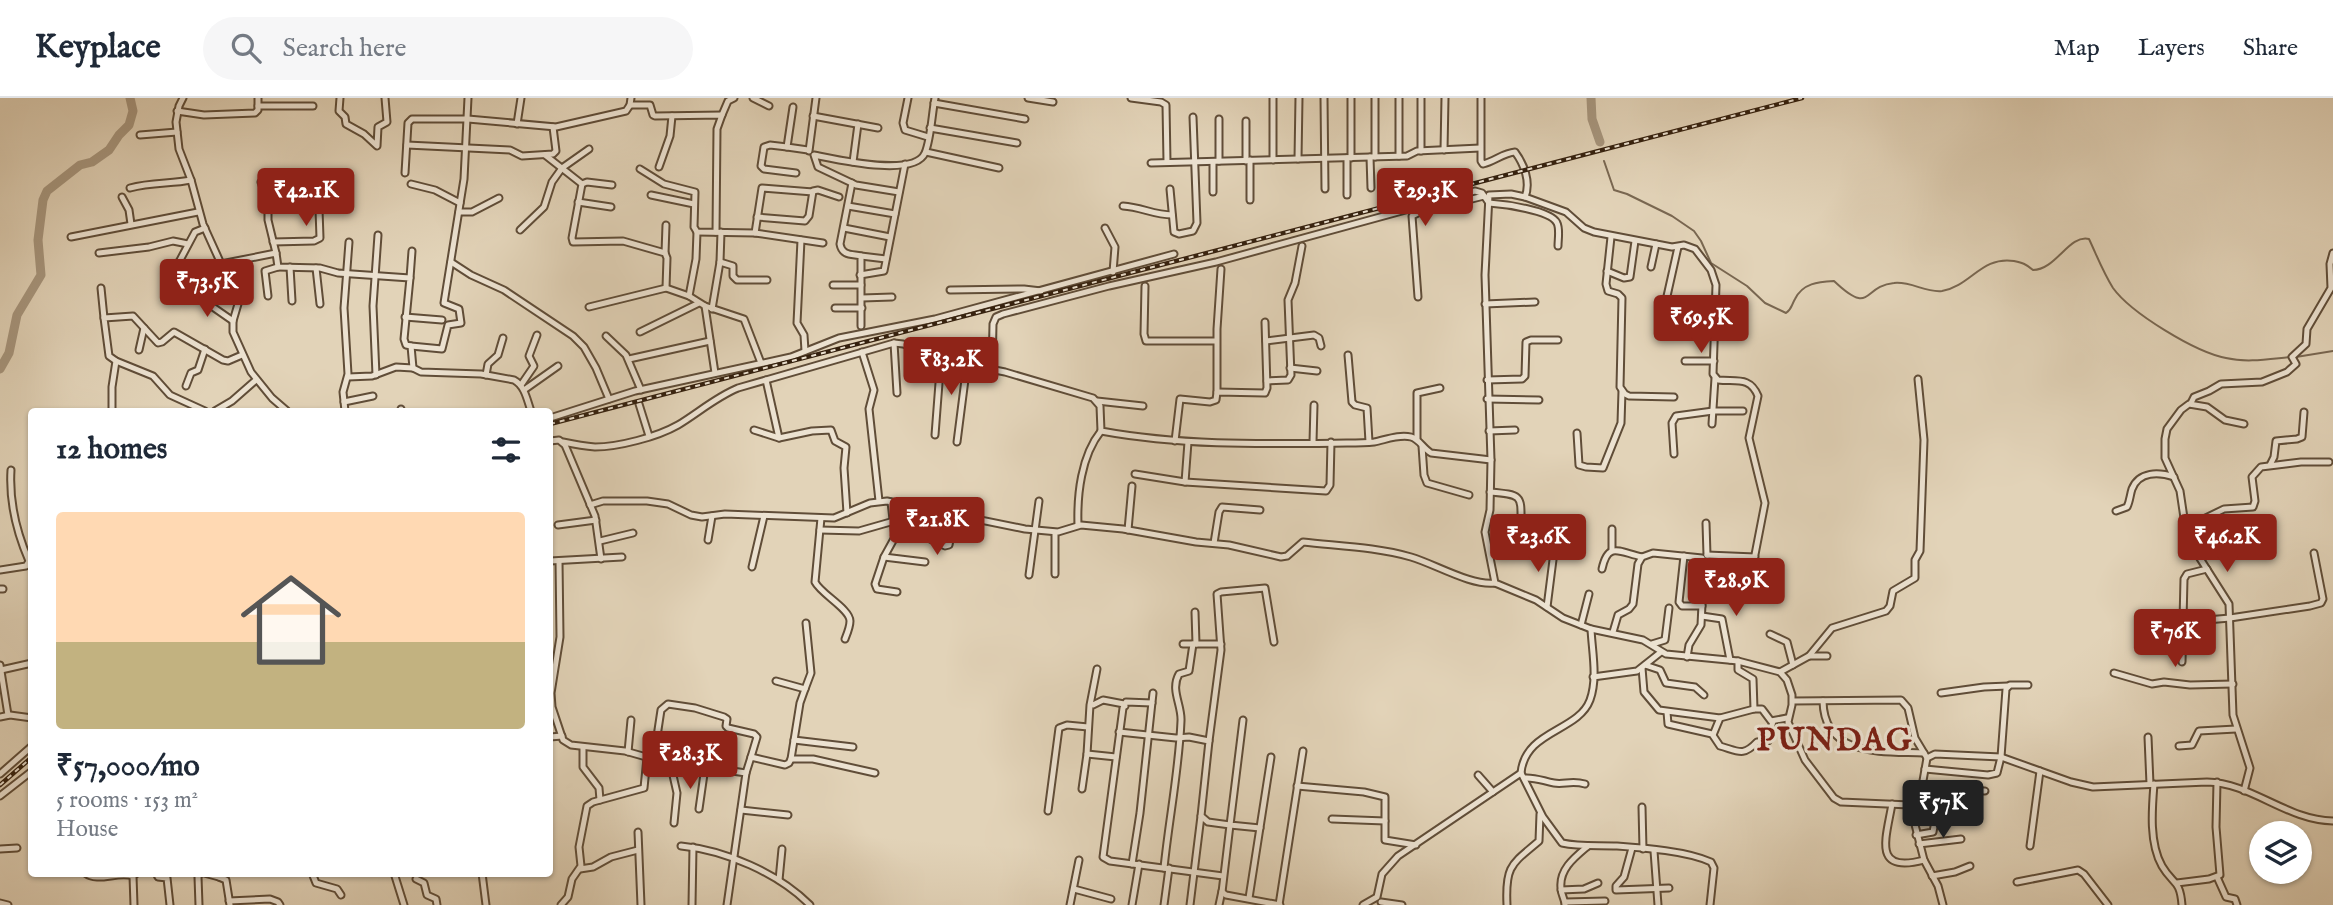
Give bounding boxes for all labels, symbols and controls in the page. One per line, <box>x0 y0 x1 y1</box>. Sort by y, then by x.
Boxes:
search box <box>203 17 693 80</box>
text: Keyplace <box>35 27 161 69</box>
icon: search <box>227 29 265 67</box>
text: Search here <box>283 32 407 65</box>
text: Map <box>2054 33 2100 64</box>
text: Layers <box>2138 33 2205 64</box>
text: Share <box>2243 33 2298 64</box>
pin: ₹42.1K <box>249 169 363 228</box>
pin: ₹29.3K <box>1368 169 1482 228</box>
text: ₹42.1K <box>273 176 339 205</box>
text: ₹29.3K <box>1393 176 1457 205</box>
pin: ₹73.5K <box>150 260 264 319</box>
text: ₹73.5K <box>176 267 238 296</box>
pin: ₹69.5K <box>1644 296 1758 355</box>
text: ₹69.5K <box>1670 303 1732 332</box>
pin: ₹83.2K <box>894 338 1008 397</box>
text: ₹83.2K <box>919 345 983 374</box>
text: 12 homes <box>56 431 167 469</box>
icon: filters <box>487 431 525 469</box>
pin: ₹21.8K <box>880 498 994 557</box>
text: ₹21.8K <box>905 505 969 534</box>
pin: ₹23.6K <box>1481 514 1595 574</box>
pin: ₹46.2K <box>2170 514 2284 574</box>
text: ₹23.6K <box>1506 522 1570 551</box>
text: ₹46.2K <box>2194 522 2260 551</box>
icon: home <box>228 557 354 683</box>
pin: ₹28.9K <box>1679 559 1793 618</box>
text: ₹28.9K <box>1704 566 1768 595</box>
pin: ₹76K <box>2134 610 2216 669</box>
text: ₹76K <box>2150 617 2200 646</box>
district label: PUNDAG <box>1757 721 1913 762</box>
pin: ₹28.3K <box>633 732 747 791</box>
text: ₹28.3K <box>658 739 722 768</box>
text: ₹57,000/mo <box>56 748 200 786</box>
pin: ₹57K <box>1902 780 1984 840</box>
text: 5 rooms · 153 m² <box>56 786 198 815</box>
text: ₹57K <box>1919 788 1967 817</box>
text: House <box>56 815 118 844</box>
map controls <box>2249 821 2312 884</box>
button: layers <box>2249 821 2312 884</box>

